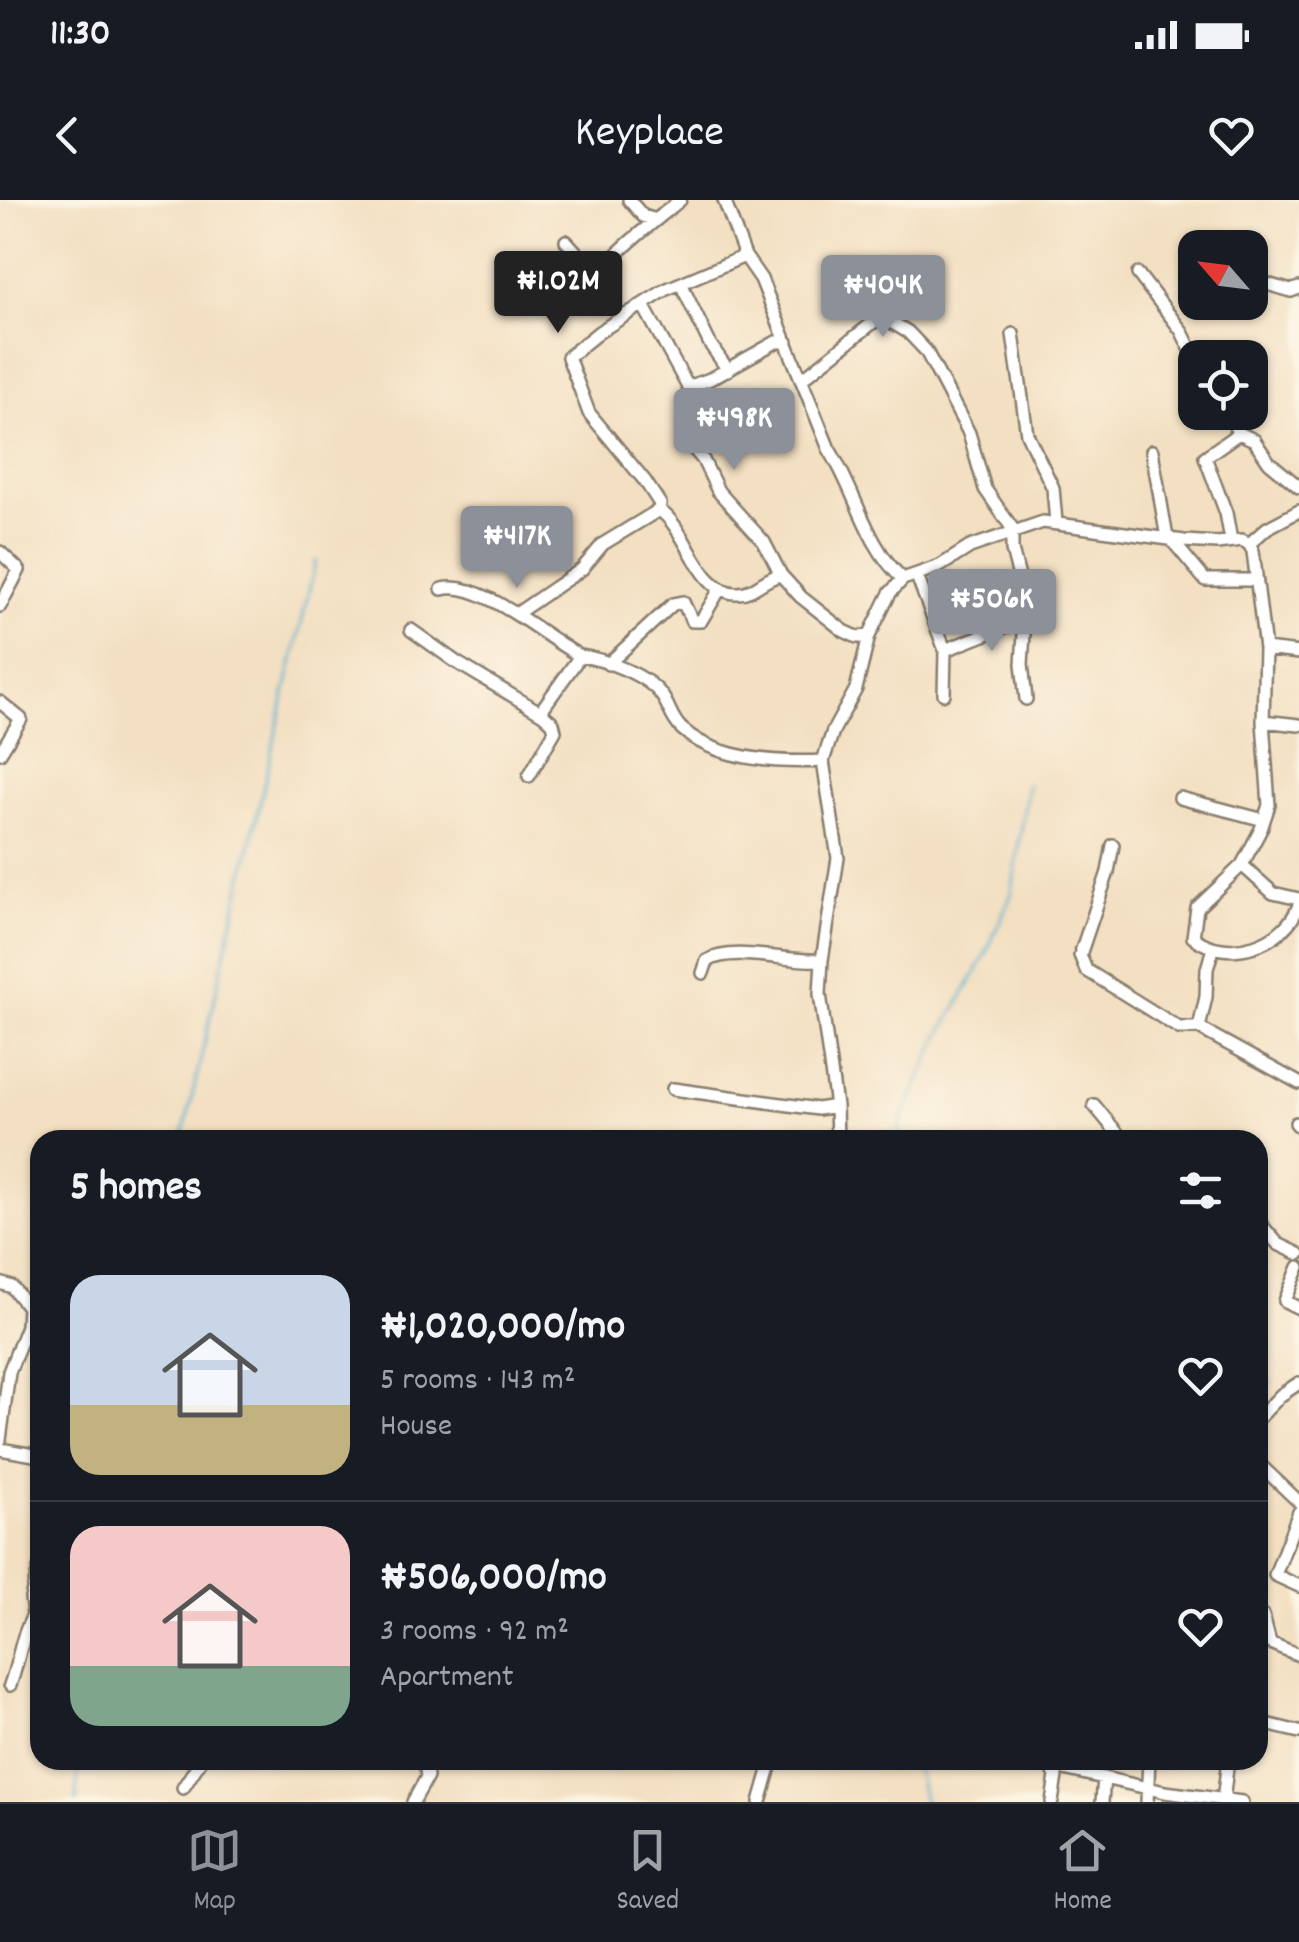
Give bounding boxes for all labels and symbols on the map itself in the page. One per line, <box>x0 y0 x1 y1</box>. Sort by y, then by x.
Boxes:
north arrow <box>1178 230 1268 320</box>
pin: ₦1.02M <box>477 251 639 336</box>
pin: ₦404K <box>813 255 953 340</box>
pin: ₦498K <box>664 388 804 473</box>
pin: ₦417K <box>447 506 587 591</box>
pin: ₦506K <box>922 569 1062 654</box>

